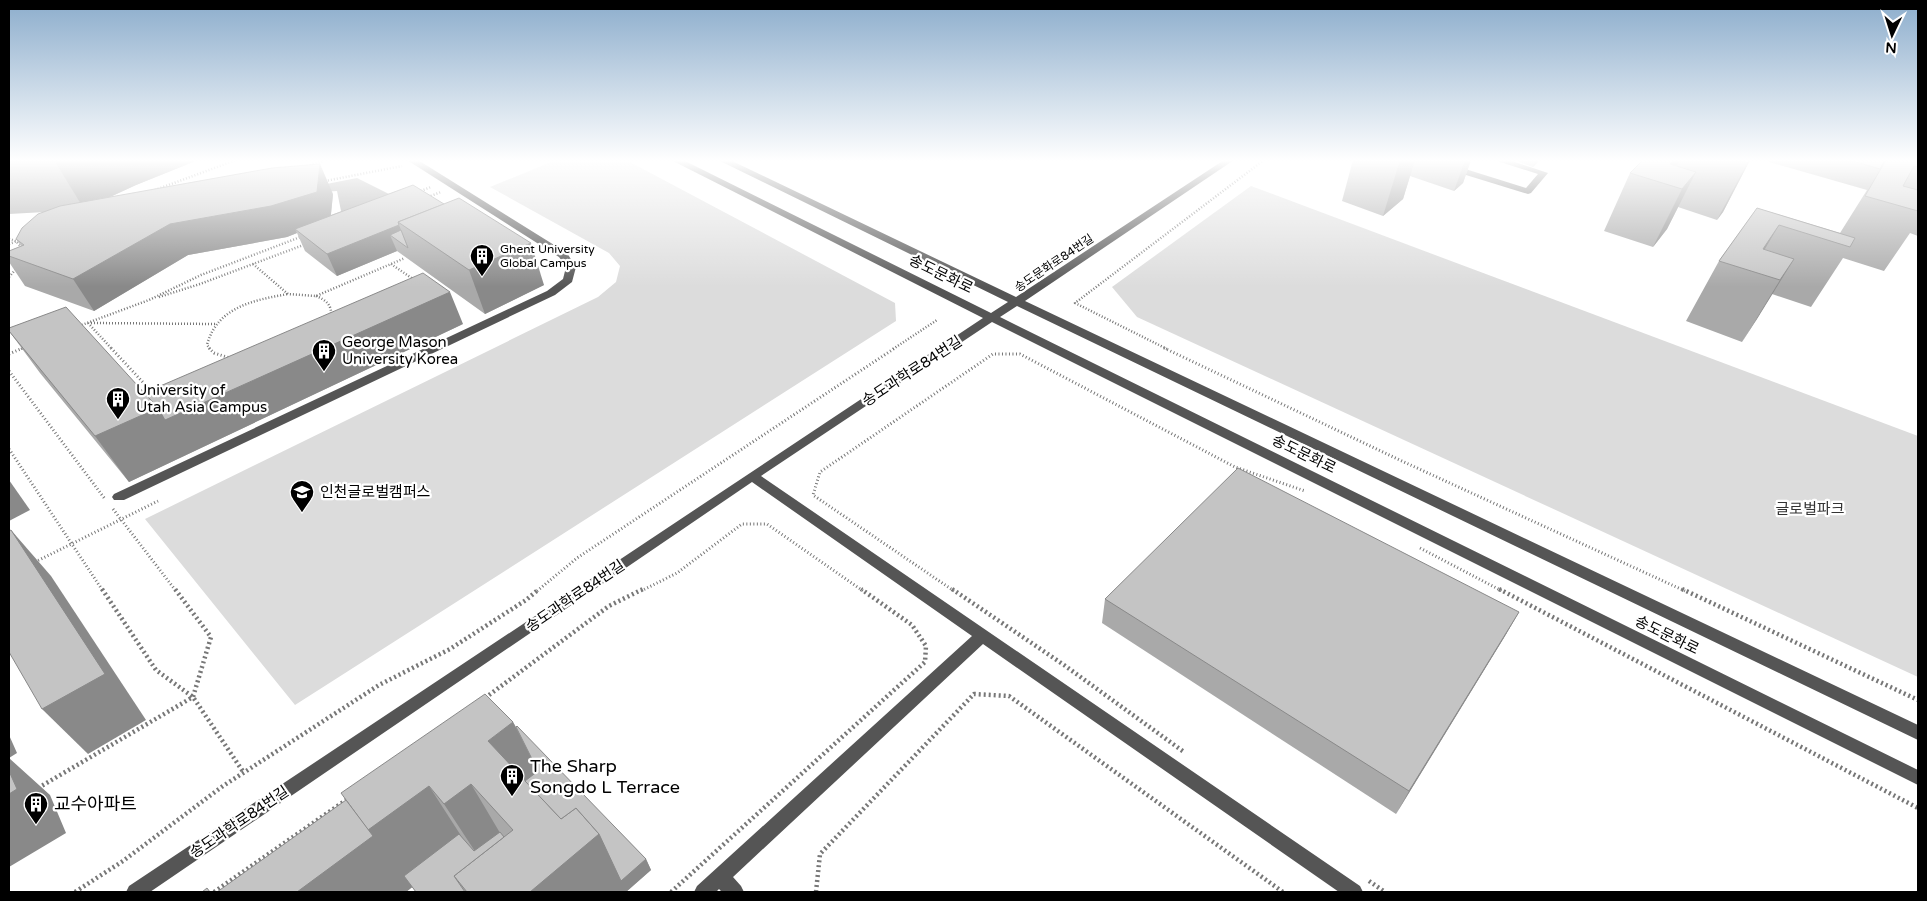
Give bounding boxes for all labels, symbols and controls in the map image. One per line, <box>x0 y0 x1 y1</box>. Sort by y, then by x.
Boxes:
north arrow <box>1867 10 1917 60</box>
text: N <box>1885 39 1897 56</box>
street label: 송도문화로84번길 <box>1012 231 1096 295</box>
place label: Ghent University Global Campus <box>500 242 595 270</box>
building icon: Ghent University Global Campus <box>469 243 495 277</box>
street label: 송도문화로 <box>906 251 976 297</box>
street label: 송도과학로84번길 <box>859 332 965 410</box>
place label: George Mason University Korea <box>342 333 458 368</box>
building icon: George Mason University Korea <box>311 338 337 372</box>
place label: University of Utah Asia Campus <box>136 381 267 416</box>
building icon: University of Utah Asia Campus <box>105 386 131 420</box>
street label: 송도문화로 <box>1269 431 1339 477</box>
school or university icon: 인천글로벌캠퍼스 <box>289 479 315 513</box>
place label: 인천글로벌캠퍼스 <box>320 483 431 501</box>
park label: 글로벌파크 <box>1775 500 1845 518</box>
street label: 송도과학로84번길 <box>522 556 628 636</box>
street label: 송도문화로 <box>1632 612 1702 658</box>
place label: The Sharp Songdo L Terrace <box>530 755 680 798</box>
building icon: The Sharp Songdo L Terrace <box>499 763 525 797</box>
street label: 송도과학로84번길 <box>186 782 292 862</box>
building icon: 교수아파트 <box>23 791 49 825</box>
place label: 교수아파트 <box>54 793 137 815</box>

